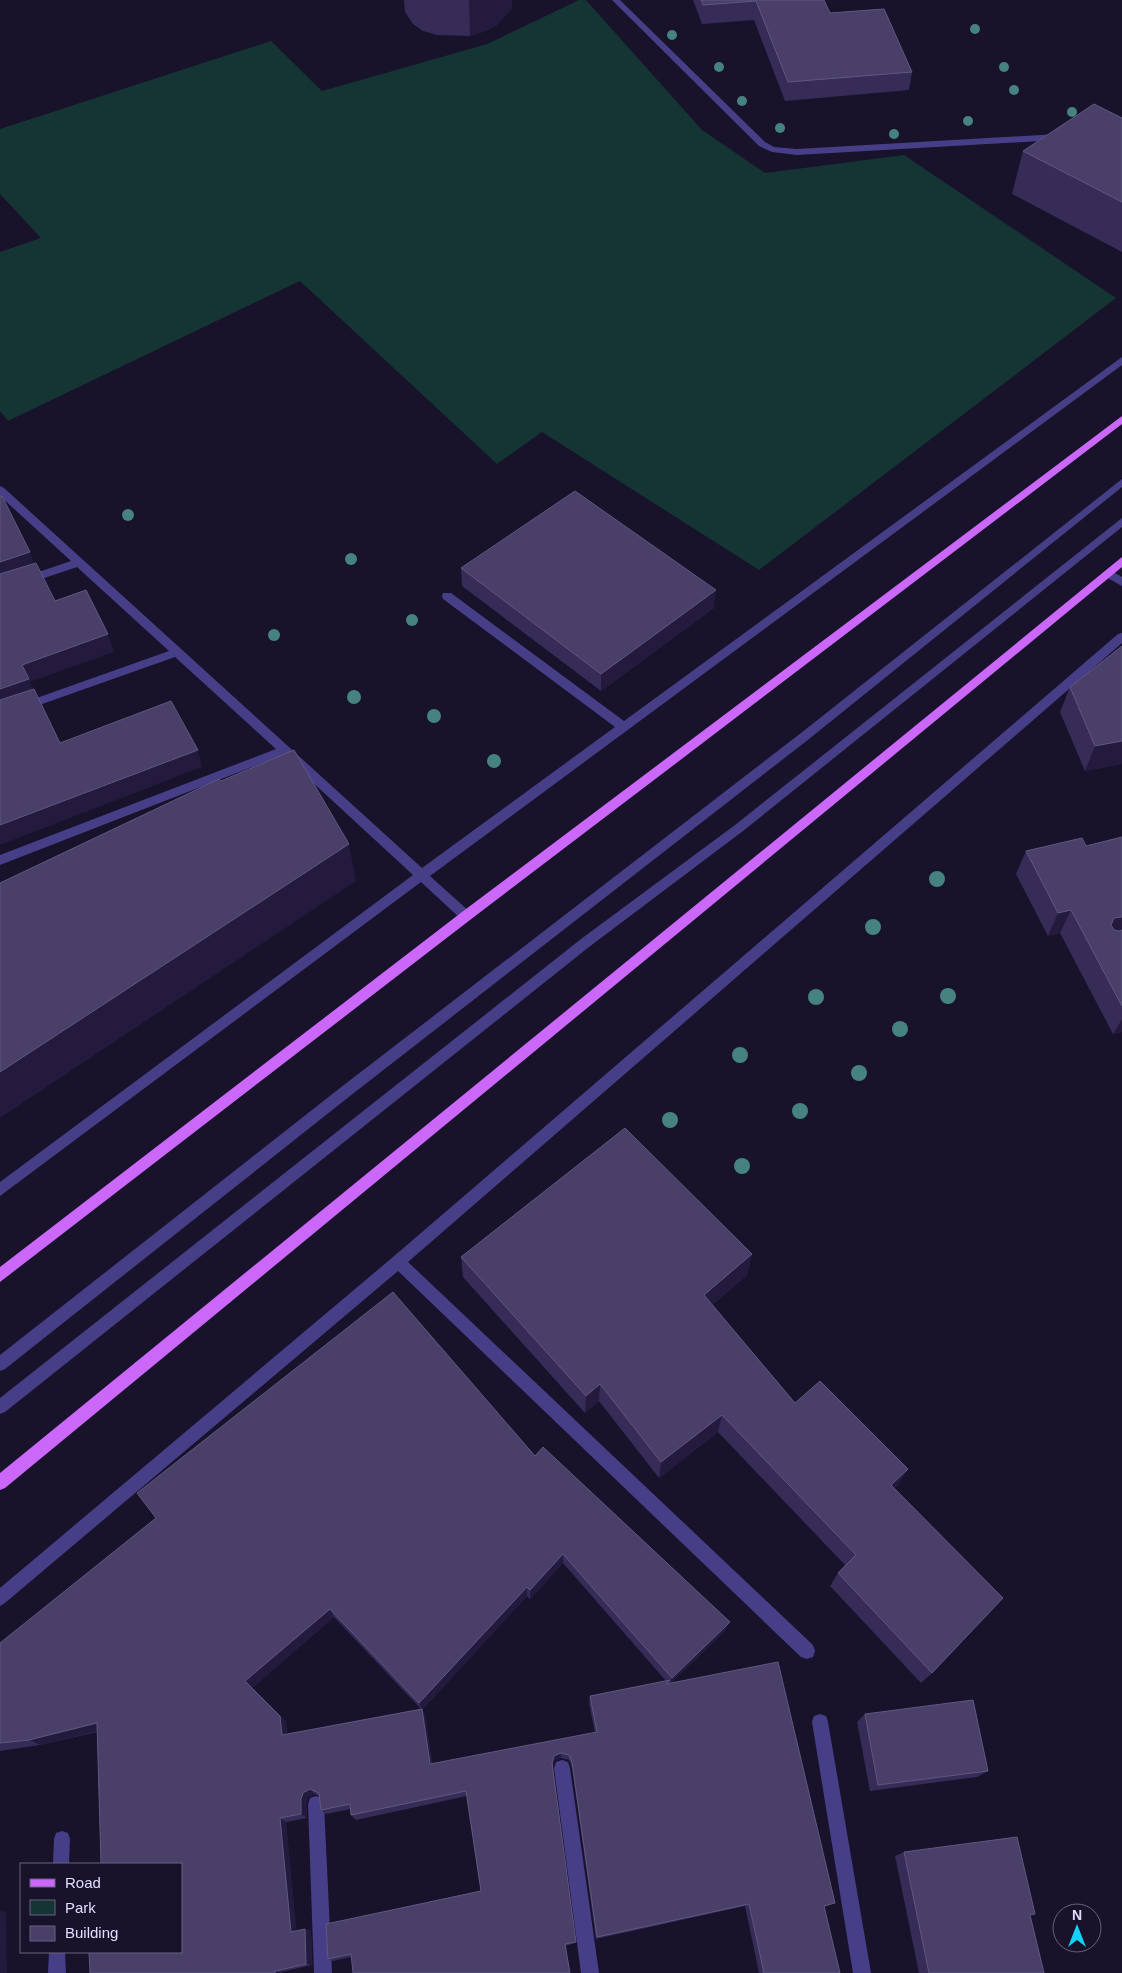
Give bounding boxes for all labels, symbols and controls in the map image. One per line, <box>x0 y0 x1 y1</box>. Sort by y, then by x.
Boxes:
legend <box>20 1863 182 1953</box>
text: Road <box>65 1874 101 1891</box>
text: Park <box>65 1899 96 1916</box>
north arrow <box>1052 1903 1102 1953</box>
text: N <box>1072 1907 1082 1923</box>
text: Building <box>65 1924 118 1941</box>

